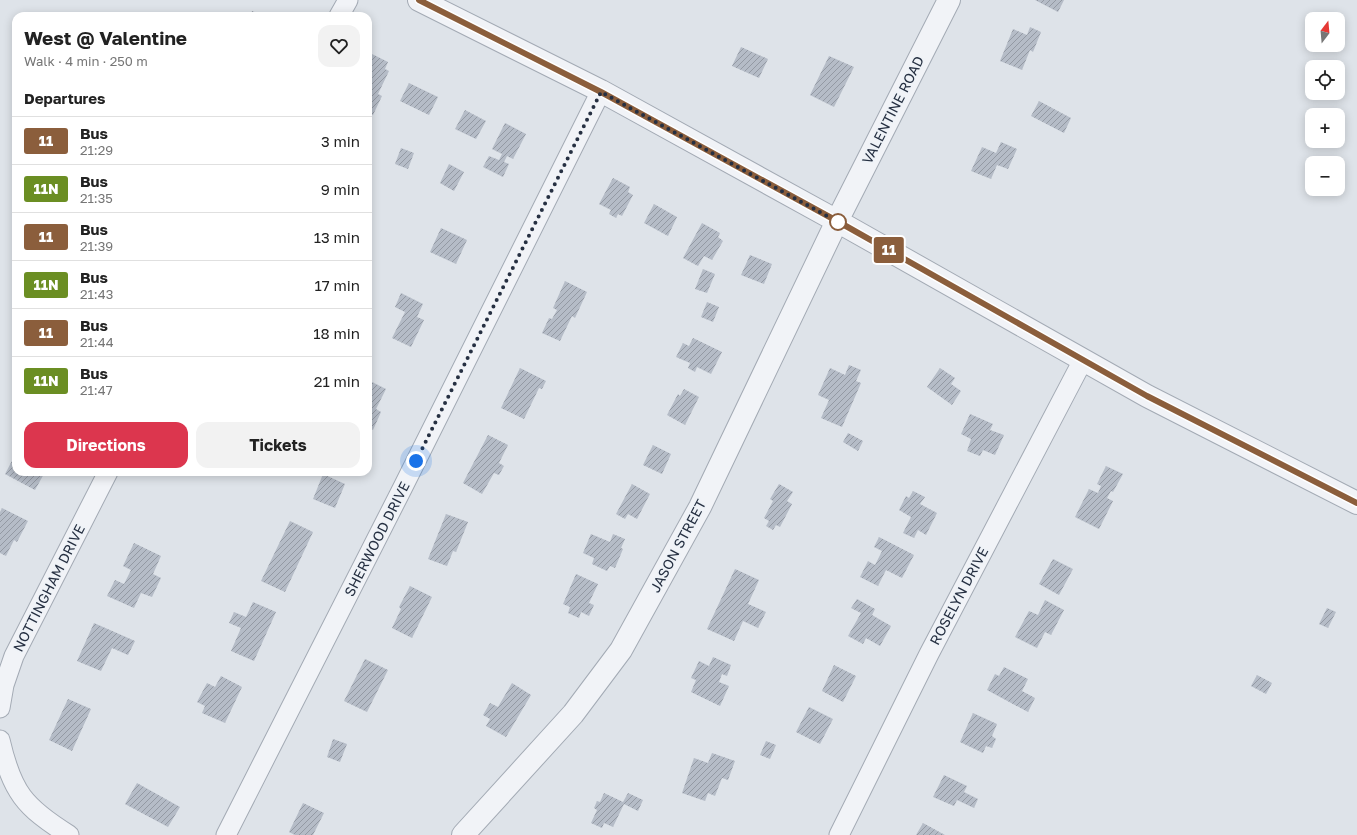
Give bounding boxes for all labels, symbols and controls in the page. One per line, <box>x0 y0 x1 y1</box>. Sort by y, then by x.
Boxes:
north arrow <box>1305 12 1345 52</box>
map controls <box>1305 12 1345 196</box>
button: heart <box>318 25 360 67</box>
text: West @ Valentine <box>24 26 187 49</box>
text: Walk · 4 min · 250 m <box>24 53 148 69</box>
street label: VALENTINE ROAD <box>858 53 927 167</box>
button: locate <box>1305 60 1345 100</box>
text: Departures <box>24 89 105 107</box>
button: + <box>1305 108 1345 148</box>
text: Bus <box>80 124 108 142</box>
text: 11 <box>39 132 53 149</box>
text: 3 min <box>321 132 360 150</box>
text: 21:29 <box>80 142 113 158</box>
button: − <box>1305 156 1345 196</box>
text: Bus <box>80 172 108 190</box>
text: 11N <box>33 180 59 197</box>
text: 9 min <box>321 180 360 198</box>
text: 21:35 <box>80 190 113 206</box>
unlabelled marker <box>829 213 847 231</box>
text: Bus <box>80 220 108 238</box>
text: 11 <box>39 228 53 245</box>
text: 13 min <box>314 228 360 246</box>
line badge: 11 <box>871 237 907 263</box>
text: 21:39 <box>80 238 113 254</box>
text: 11 <box>882 241 896 258</box>
text: Bus <box>80 268 108 286</box>
text: 11N <box>33 276 59 293</box>
text: 17 min <box>315 276 360 294</box>
text: 21:43 <box>80 286 113 302</box>
text: Bus <box>80 316 108 334</box>
text: 11 <box>39 324 53 341</box>
text: 18 min <box>313 324 360 342</box>
text: 21:44 <box>80 334 114 350</box>
text: Bus <box>80 364 108 382</box>
text: 11N <box>33 372 59 389</box>
text: 21 min <box>314 372 360 390</box>
text: 21:47 <box>80 382 113 398</box>
button: Directions <box>24 422 188 468</box>
button: Tickets <box>196 422 360 468</box>
your location <box>406 451 426 471</box>
street label: SHERWOOD DRIVE <box>340 479 413 599</box>
street label: JASON STREET <box>646 496 709 595</box>
street label: NOTTINGHAM DRIVE <box>9 521 88 654</box>
street label: ROSELYN DRIVE <box>926 544 992 648</box>

